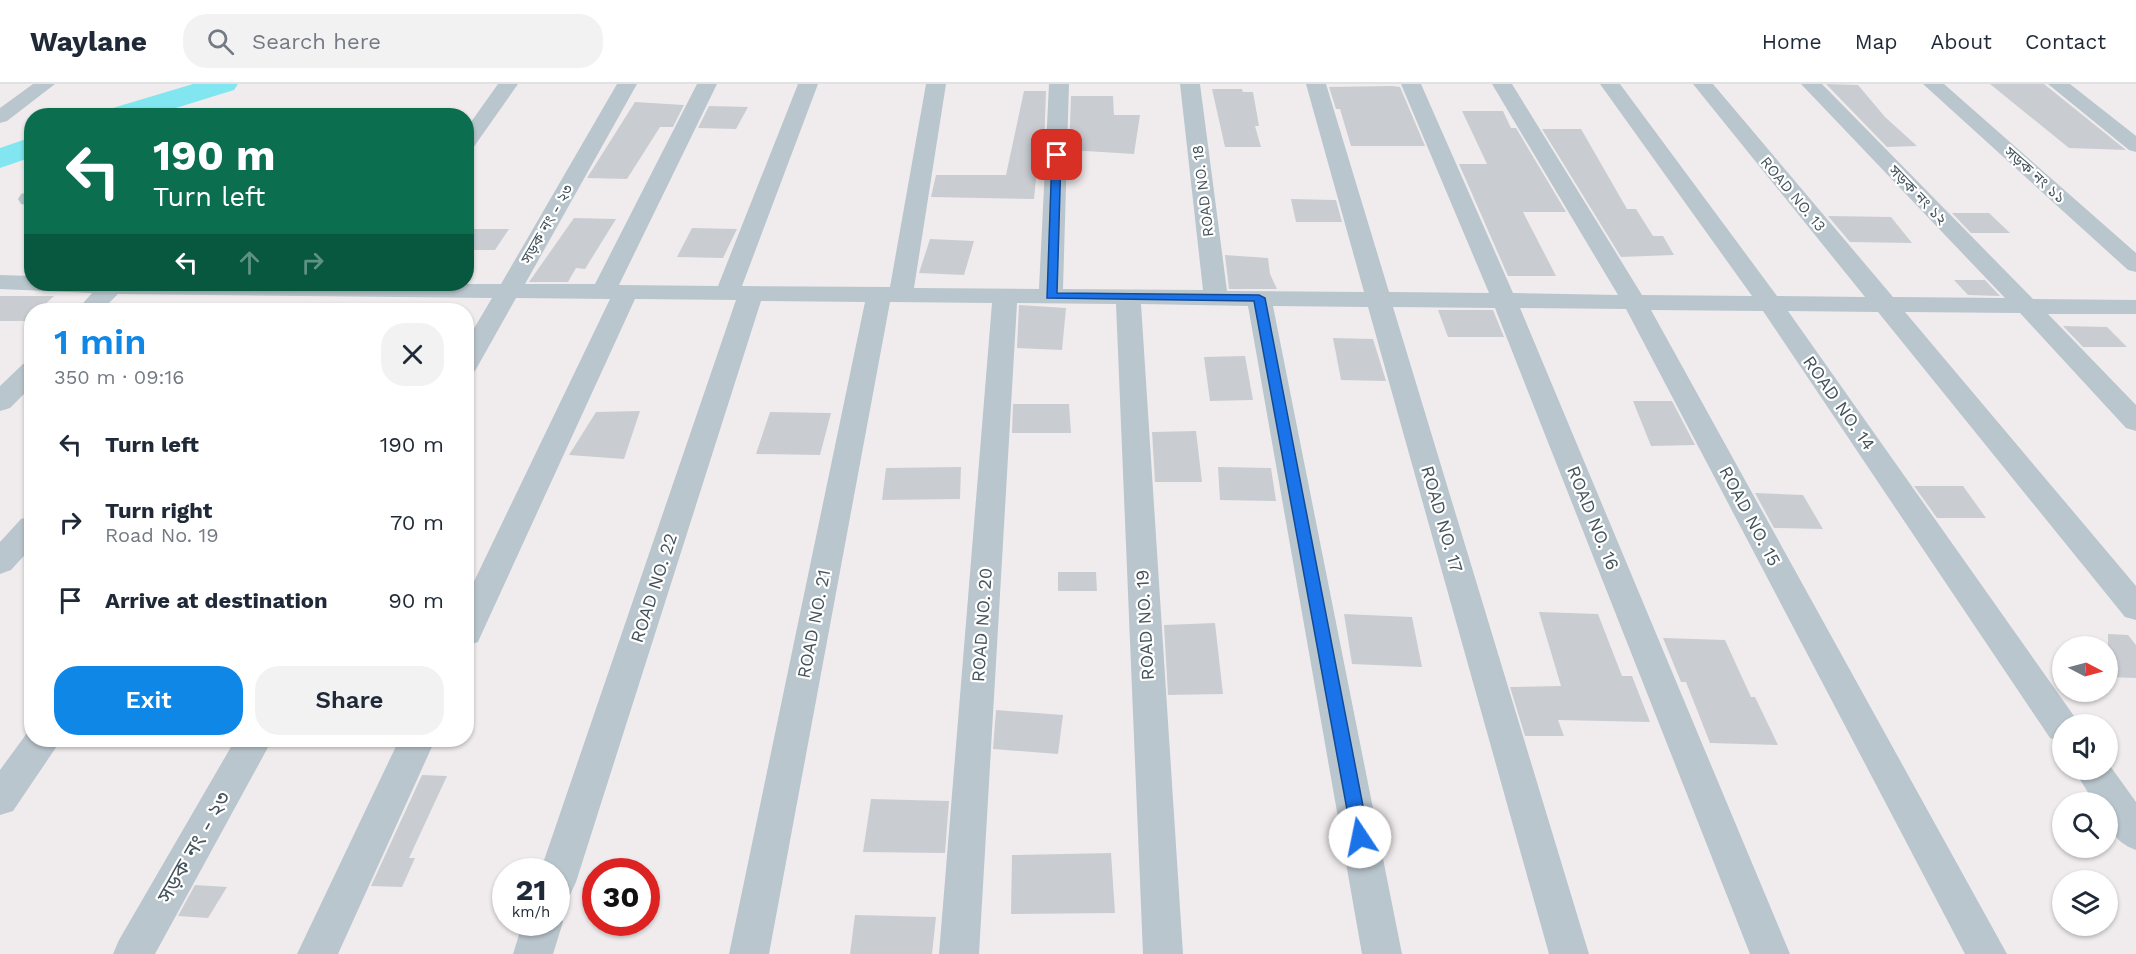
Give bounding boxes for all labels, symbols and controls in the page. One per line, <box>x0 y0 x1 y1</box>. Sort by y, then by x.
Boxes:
search box <box>183 14 603 68</box>
text: Waylane <box>30 25 147 58</box>
icon: search <box>204 25 237 58</box>
text: Search here <box>252 29 381 54</box>
text: Home <box>1762 29 1822 54</box>
text: Map <box>1855 29 1898 54</box>
text: About <box>1931 29 1992 54</box>
text: Contact <box>2025 29 2106 54</box>
pin <box>1031 129 1082 180</box>
text: 190 m <box>153 131 276 180</box>
icon: left <box>54 132 132 210</box>
icon: arrive <box>1040 138 1073 171</box>
street label: সড়ক নং ১১ <box>2000 142 2069 207</box>
street label: ROAD NO. 18 <box>1188 144 1218 238</box>
street label: ROAD NO. 13 <box>1757 153 1829 235</box>
street label: সড়ক নং ১২ <box>1885 161 1951 229</box>
text: Turn left <box>153 181 265 213</box>
street label: সড়ক নং - ২৩ <box>517 181 577 268</box>
icon: left <box>170 246 203 279</box>
icon: ahead <box>233 246 266 279</box>
icon: right <box>296 246 329 279</box>
text: 1 min <box>54 321 146 363</box>
button: close <box>381 323 444 386</box>
street label: ROAD NO. 14 <box>1799 351 1880 454</box>
text: 350 m · 09:16 <box>54 365 184 389</box>
icon: left <box>54 428 87 461</box>
text: Turn left <box>105 432 199 457</box>
text: 190 m <box>380 432 444 457</box>
street label: ROAD NO. 15 <box>1715 462 1786 569</box>
street label: ROAD NO. 17 <box>1417 463 1468 574</box>
street label: ROAD NO. 16 <box>1563 463 1624 573</box>
text: Turn right <box>105 498 212 523</box>
icon: right <box>54 506 87 539</box>
text: 70 m <box>390 510 444 535</box>
text: Road No. 19 <box>105 523 219 547</box>
street label: ROAD NO. 22 <box>626 530 681 645</box>
street label: ROAD NO. 20 <box>967 567 996 683</box>
street label: ROAD NO. 21 <box>793 568 834 680</box>
street label: ROAD NO. 19 <box>1131 569 1158 681</box>
icon: arrive <box>54 584 87 617</box>
text: Arrive at destination <box>105 588 328 613</box>
text: 90 m <box>388 588 444 613</box>
north arrow <box>2052 636 2118 702</box>
map controls <box>2052 636 2118 936</box>
button: Exit <box>54 666 243 735</box>
button: Share <box>255 666 444 735</box>
button: sound <box>2052 714 2118 780</box>
street label: সড়ক নং - ২৩ <box>151 787 235 908</box>
button: search <box>2052 792 2118 858</box>
position arrow <box>1328 805 1392 869</box>
speed limit sign: 30 <box>582 858 660 936</box>
button: layers <box>2052 870 2118 936</box>
text: 21 <box>516 872 546 907</box>
text: km/h <box>512 903 550 921</box>

